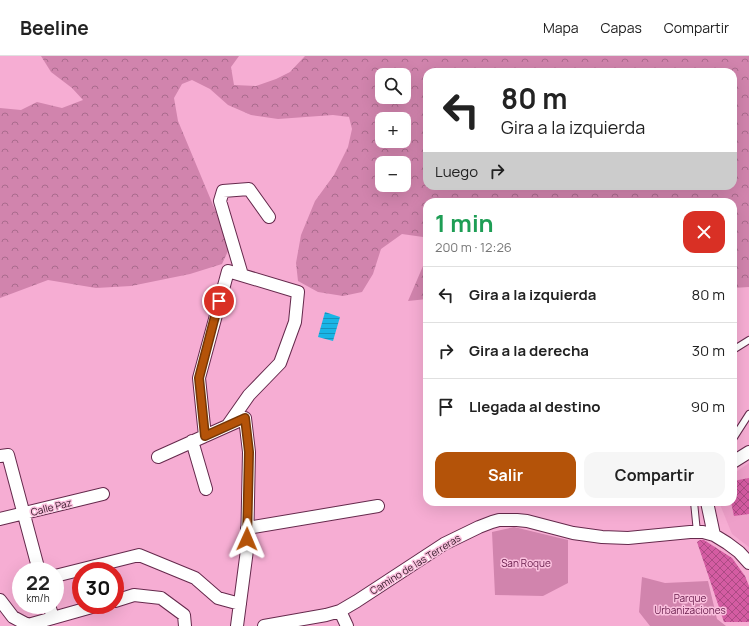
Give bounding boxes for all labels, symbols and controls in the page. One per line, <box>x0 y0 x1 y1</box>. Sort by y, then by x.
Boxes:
text: Beeline <box>20 15 89 41</box>
text: Mapa <box>543 18 579 37</box>
text: Capas <box>601 18 642 37</box>
text: Compartir <box>664 18 729 37</box>
map controls <box>375 68 411 192</box>
button: search <box>375 68 411 104</box>
text: 80 m <box>501 79 567 117</box>
icon: left <box>435 84 487 136</box>
button: + <box>375 112 411 148</box>
text: Gira a la izquierda <box>501 115 645 139</box>
button: − <box>375 156 411 192</box>
icon: right <box>486 160 508 182</box>
text: Luego <box>435 161 478 182</box>
text: 1 min <box>435 206 494 239</box>
button: close <box>683 211 725 253</box>
text: 200 m · 12:26 <box>435 238 512 256</box>
pin <box>202 284 236 318</box>
icon: left <box>435 284 457 306</box>
text: Gira a la izquierda <box>469 284 596 305</box>
text: 80 m <box>691 284 725 305</box>
icon: arrive <box>208 290 230 312</box>
icon: right <box>435 340 457 362</box>
text: Gira a la derecha <box>469 340 589 361</box>
text: 30 m <box>692 340 725 361</box>
icon: arrive <box>435 396 457 418</box>
text: Llegada al destino <box>469 396 601 417</box>
text: 90 m <box>691 396 725 417</box>
button: Salir <box>435 452 576 498</box>
button: Compartir <box>584 452 725 498</box>
street label: Calle Paz <box>29 495 73 519</box>
position arrow <box>226 518 268 560</box>
street label: Camino de las Terreras <box>367 530 463 598</box>
park label: San Roque <box>501 556 551 570</box>
speed limit sign: 30 <box>72 562 124 614</box>
text: 22 <box>26 569 50 596</box>
text: km/h <box>26 591 50 605</box>
park label: Parque Urbanizaciones <box>654 591 726 617</box>

